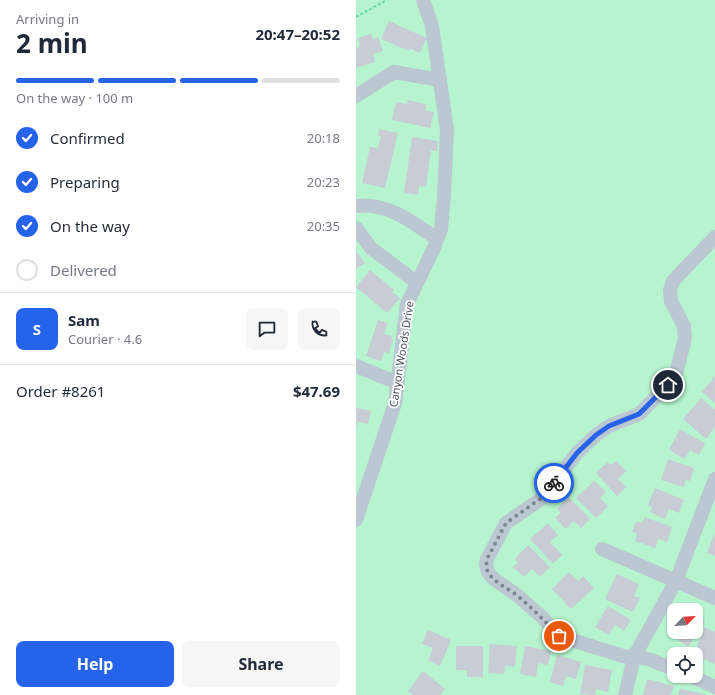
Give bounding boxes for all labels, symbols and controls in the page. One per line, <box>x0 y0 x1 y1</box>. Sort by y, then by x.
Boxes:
text: Arriving in <box>16 10 79 28</box>
text: 20:47–20:52 <box>255 24 340 44</box>
text: 2 min <box>16 25 88 61</box>
text: On the way · 100 m <box>16 89 133 107</box>
icon: check <box>16 127 38 149</box>
text: Confirmed <box>50 128 125 148</box>
text: 20:18 <box>307 129 340 147</box>
icon: check <box>16 171 38 193</box>
text: Preparing <box>50 172 120 192</box>
text: 20:23 <box>307 173 340 191</box>
icon: check <box>16 215 38 237</box>
text: On the way <box>50 216 130 236</box>
text: 20:35 <box>307 217 340 235</box>
text: Delivered <box>50 260 117 280</box>
street label: Canyon Woods Drive <box>385 300 417 408</box>
button: chat <box>246 308 288 350</box>
button: phone <box>298 308 340 350</box>
text: Sam <box>68 310 100 330</box>
text: S <box>33 319 41 339</box>
text: Courier · 4.6 <box>68 330 142 348</box>
pin <box>651 368 685 402</box>
icon: home <box>657 374 679 396</box>
text: Order #8261 <box>16 381 105 401</box>
text: $47.69 <box>293 381 340 401</box>
courier <box>534 463 574 503</box>
icon: bike <box>543 472 565 494</box>
north arrow <box>667 603 703 639</box>
map controls <box>667 603 703 683</box>
pin <box>542 619 576 653</box>
icon: bag <box>548 625 570 647</box>
button: Help <box>16 641 174 687</box>
button: Share <box>182 641 340 687</box>
button: locate <box>667 647 703 683</box>

